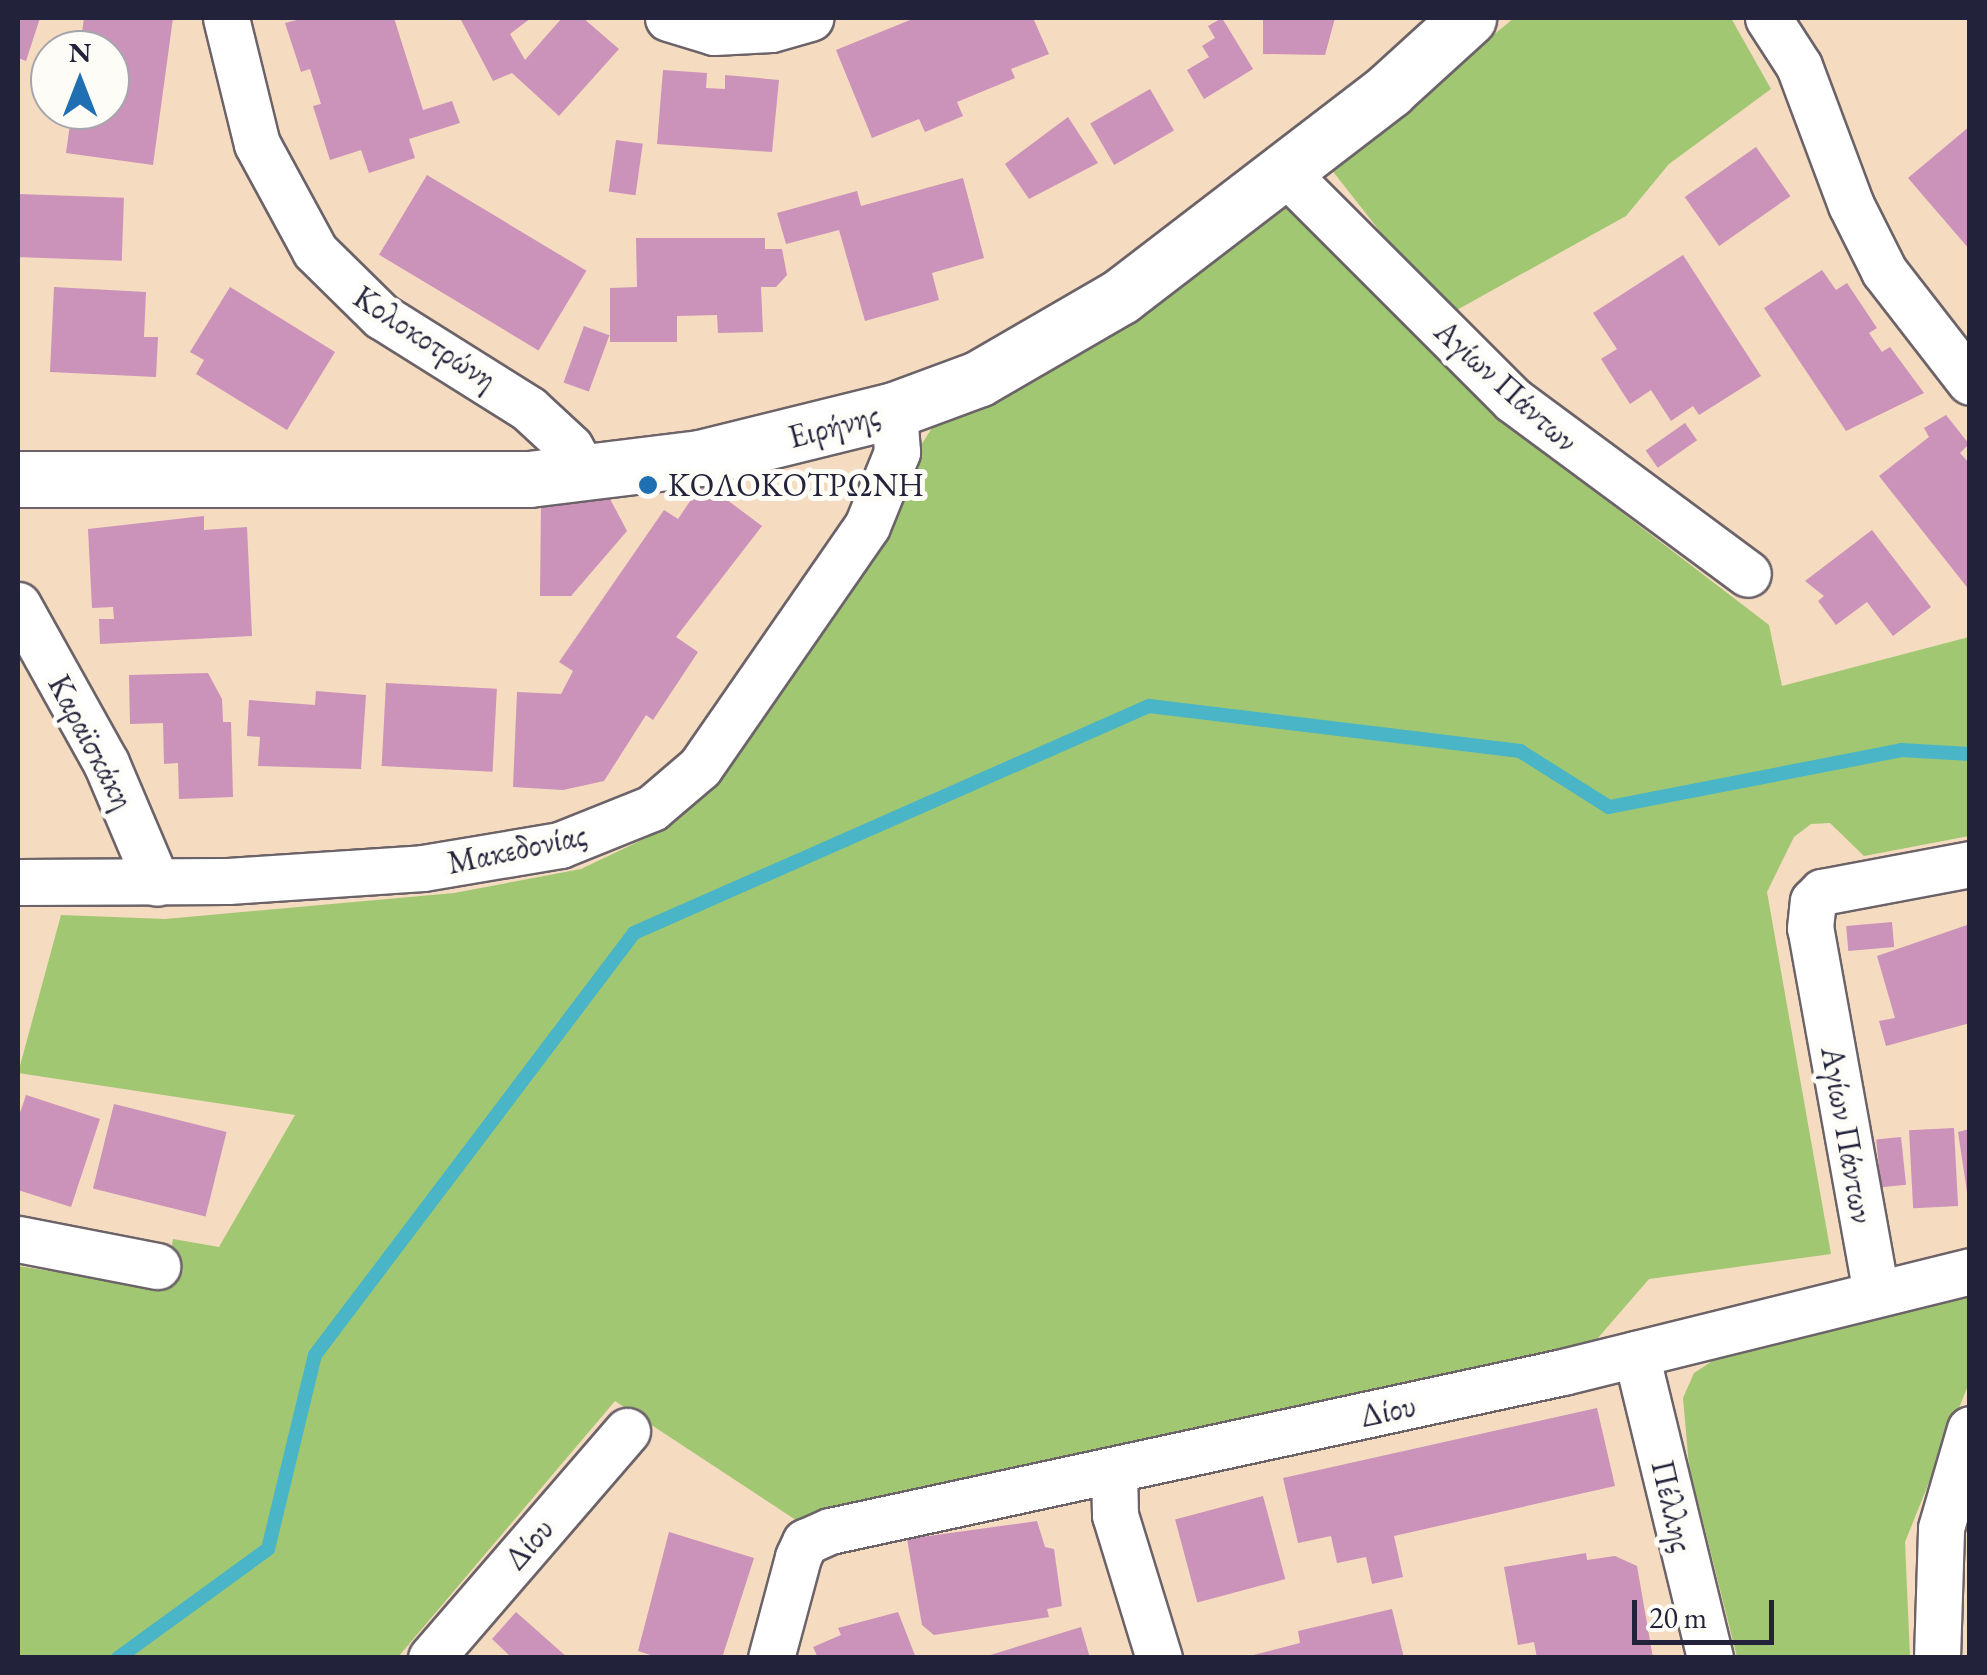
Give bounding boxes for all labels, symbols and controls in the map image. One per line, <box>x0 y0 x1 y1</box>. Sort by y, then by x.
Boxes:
north arrow <box>30 30 130 130</box>
text: N <box>69 34 91 70</box>
street label: Κολοκοτρώνη <box>346 278 504 398</box>
street label: Αγίων Πάντων <box>1427 312 1585 460</box>
street label: Ειρήνης <box>784 395 884 457</box>
place label: ΚΟΛΟΚΟΤΡΩΝΗ <box>668 466 924 504</box>
marker: ΚΟΛΟΚΟΤΡΩΝΗ <box>637 474 659 496</box>
street label: Καραϊσκάκη <box>40 668 142 816</box>
street label: Μακεδονίας <box>444 816 590 882</box>
street label: Αγίων Πάντων <box>1813 1044 1881 1226</box>
street label: Δίου <box>1357 1386 1419 1436</box>
street label: Πέλλης <box>1643 1456 1701 1556</box>
street label: Δίου <box>496 1510 562 1578</box>
scale bar <box>1637 1580 1780 1642</box>
text: 20 m <box>1649 1598 1707 1637</box>

